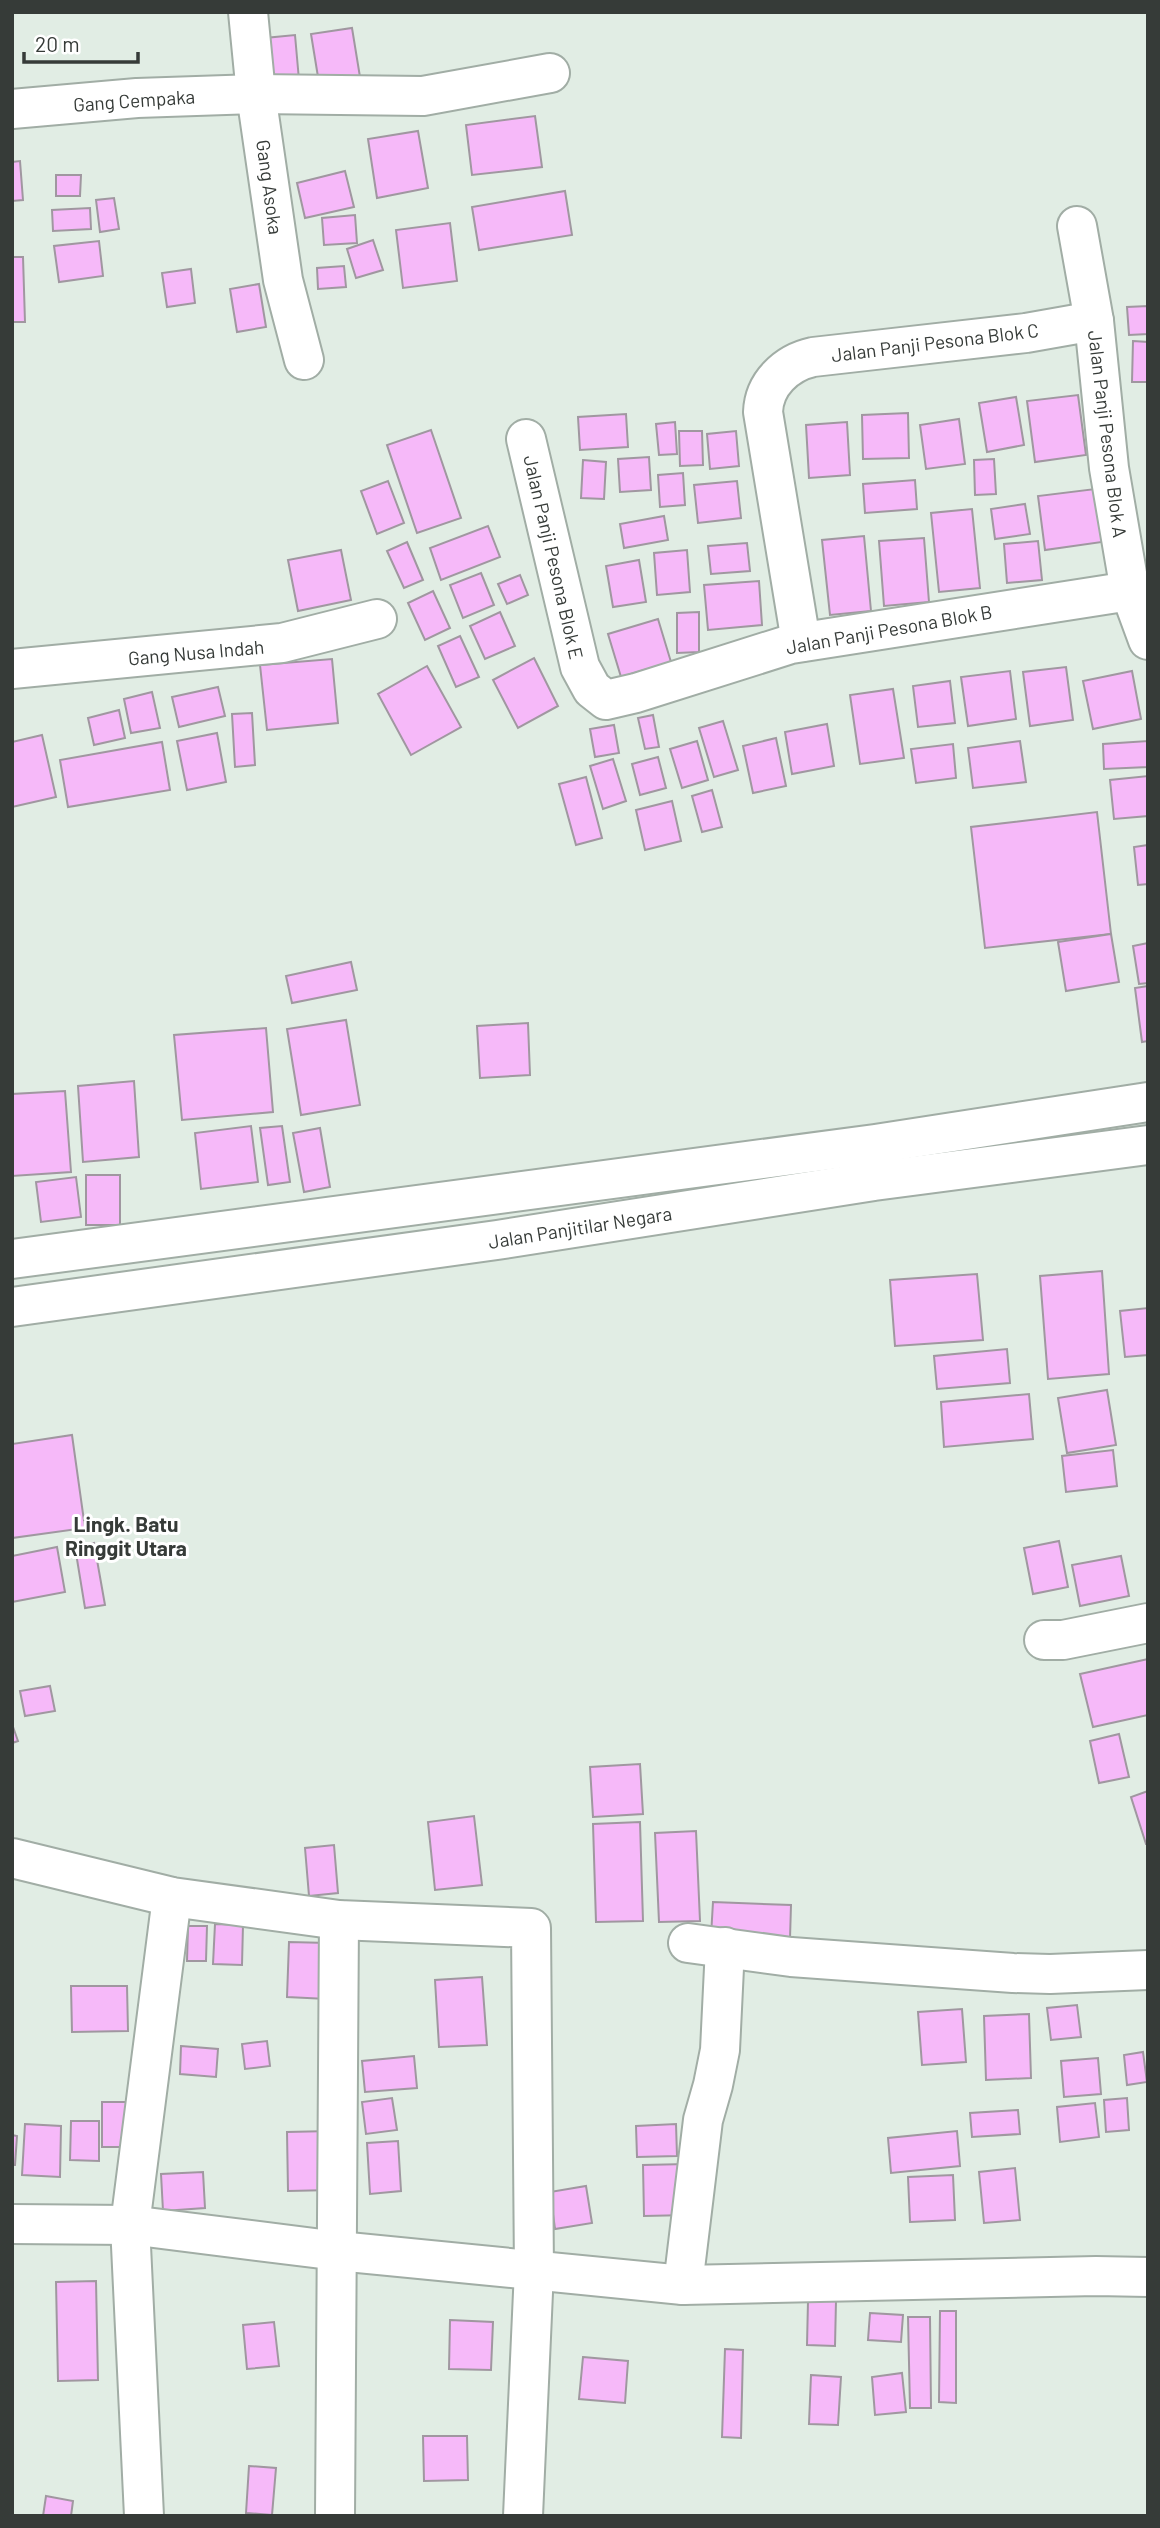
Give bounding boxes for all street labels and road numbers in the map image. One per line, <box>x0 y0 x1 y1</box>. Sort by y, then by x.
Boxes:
street label: Gang Cempaka <box>72 84 196 116</box>
street label: Gang Asoka <box>252 138 288 236</box>
street label: Jalan Panji Pesona Blok C <box>830 318 1040 366</box>
street label: Jalan Panji Pesona Blok A <box>1084 329 1132 539</box>
street label: Jalan Panji Pesona Blok E <box>519 453 589 661</box>
street label: Jalan Panji Pesona Blok B <box>784 600 994 658</box>
street label: Gang Nusa Indah <box>127 635 265 669</box>
street label: Jalan Panjitilar Negara <box>487 1201 673 1253</box>

